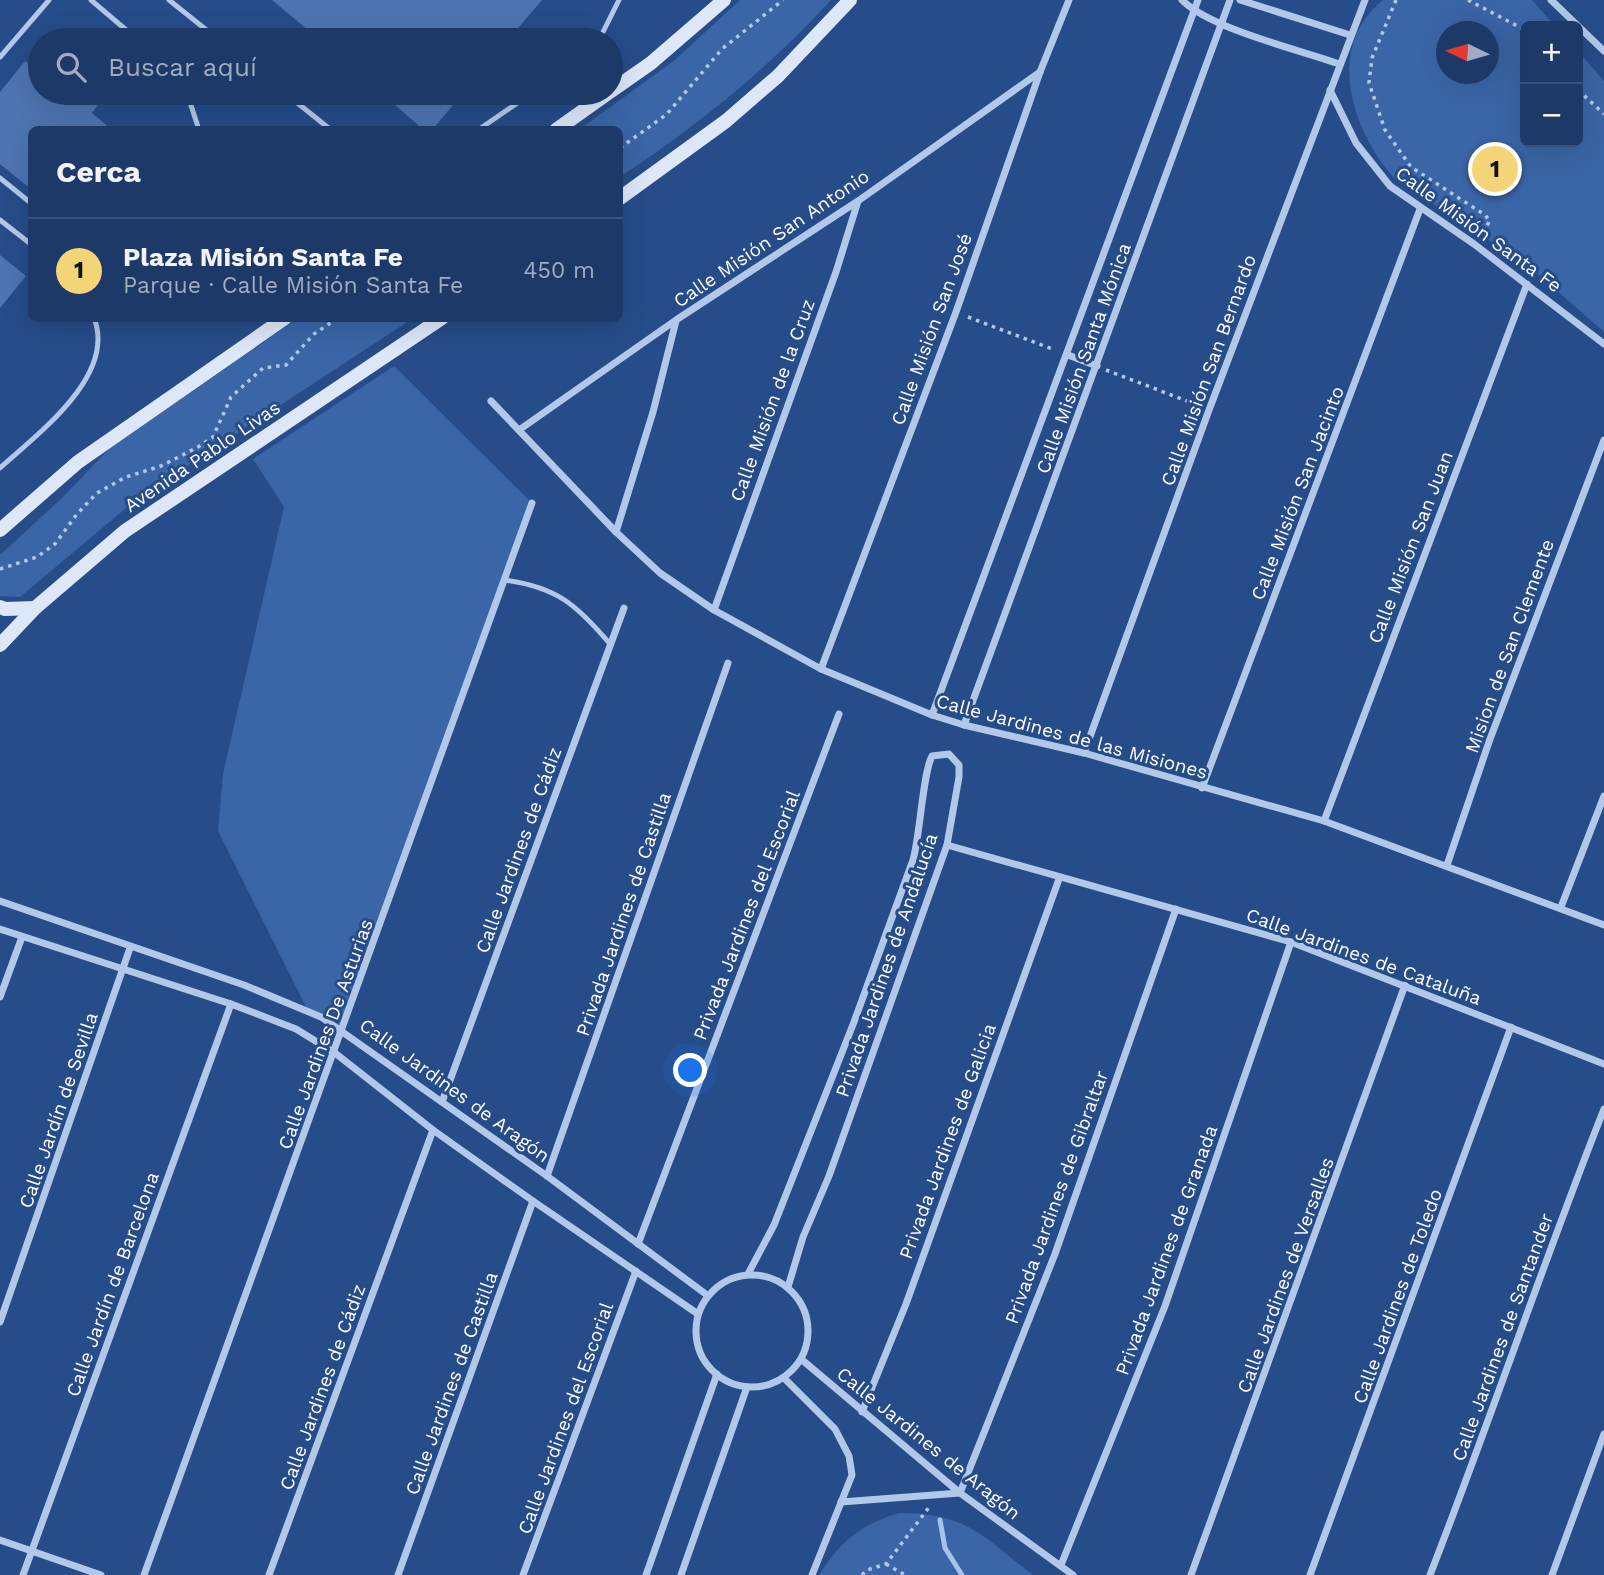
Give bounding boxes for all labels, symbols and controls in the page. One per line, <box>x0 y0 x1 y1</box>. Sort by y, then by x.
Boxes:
north arrow <box>1436 21 1499 84</box>
map controls <box>1520 21 1583 147</box>
button: + <box>1520 21 1583 84</box>
search box <box>28 28 623 105</box>
icon: search <box>52 48 90 86</box>
text: Buscar aquí <box>108 52 257 82</box>
button: − <box>1520 84 1583 147</box>
pin: 1 <box>1472 143 1518 195</box>
text: Cerca <box>56 154 141 189</box>
street label: Calle Misión Santa Fe <box>1391 161 1566 297</box>
street label: Calle Misión San Antonio <box>669 164 873 312</box>
street label: Calle Misión San José <box>886 230 977 428</box>
street label: Calle Misión Santa Mónica <box>1031 240 1136 477</box>
text: Plaza Misión Santa Fe <box>123 242 403 272</box>
street label: Calle Misión San Bernardo <box>1156 251 1261 489</box>
text: 1 <box>74 257 84 284</box>
text: 450 m <box>523 257 595 284</box>
text: Parque · Calle Misión Santa Fe <box>123 272 463 299</box>
street label: Calle Misión de la Cruz <box>725 296 820 504</box>
street label: Calle Misión San Jacinto <box>1246 383 1349 603</box>
street label: Avenida Pablo Livas <box>120 396 285 517</box>
street label: Calle Misión San Juan <box>1363 448 1458 647</box>
street label: Mision de San Clemente <box>1460 536 1559 756</box>
street label: Calle Jardines de las Misiones <box>934 689 1210 784</box>
street label: Calle Jardines de Cádiz <box>470 744 566 956</box>
street label: Privada Jardines del Escorial <box>688 787 805 1043</box>
street label: Privada Jardines de Castilla <box>571 789 676 1039</box>
street label: Privada Jardines de Andalucía <box>830 830 943 1100</box>
street label: Calle Jardines de Cataluña <box>1243 903 1485 1010</box>
street label: Calle Jardines De Asturias <box>273 916 378 1152</box>
street label: Calle Jardín de Sevilla <box>14 1009 103 1211</box>
street label: Calle Jardines de Aragón <box>355 1014 554 1167</box>
street label: Privada Jardines de Galicia <box>894 1020 1001 1262</box>
your location <box>673 1053 707 1087</box>
street label: Privada Jardines de Gibraltar <box>1000 1067 1113 1327</box>
street label: Privada Jardines de Granada <box>1110 1122 1223 1378</box>
street label: Calle Jardines de Versalles <box>1232 1154 1339 1396</box>
street label: Calle Jardín de Barcelona <box>61 1168 164 1400</box>
street label: Calle Jardines de Toledo <box>1348 1186 1447 1407</box>
street label: Calle Jardines de Santander <box>1447 1210 1558 1464</box>
street label: Calle Jardines de Castilla <box>400 1268 503 1498</box>
street label: Calle Jardines de Cádiz <box>274 1281 370 1493</box>
street label: Calle Jardines del Escorial <box>513 1299 618 1537</box>
street label: Calle Jardines de Aragón <box>832 1362 1025 1525</box>

